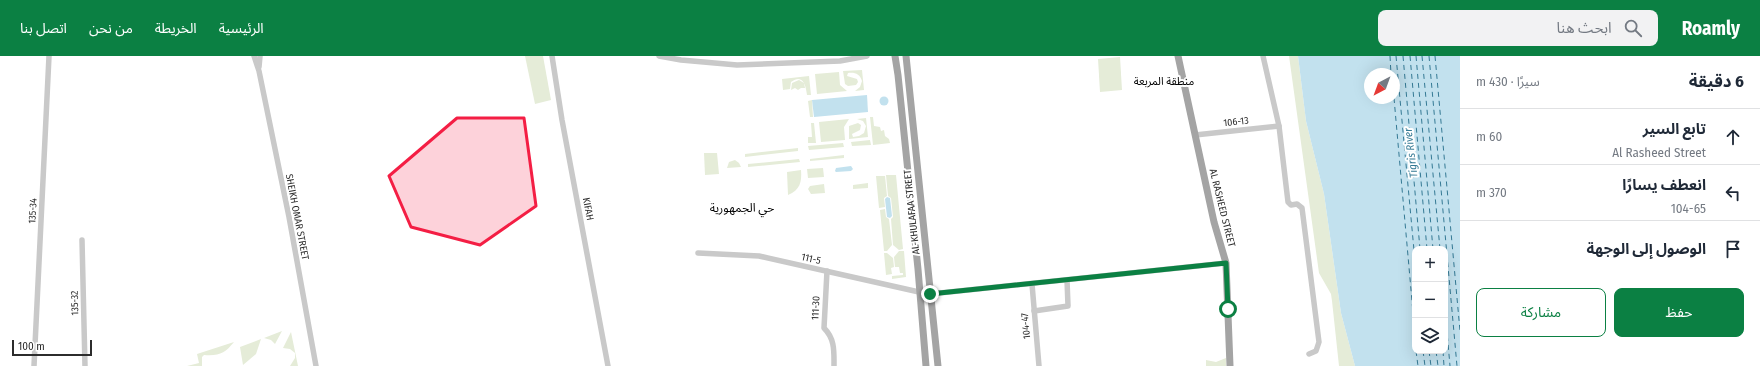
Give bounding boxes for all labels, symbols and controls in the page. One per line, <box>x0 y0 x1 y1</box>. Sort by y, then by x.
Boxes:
search box <box>1378 10 1658 46</box>
icon: search <box>1622 17 1644 39</box>
text: Roamly <box>1682 17 1740 40</box>
text: ابحث هنا <box>1556 19 1612 37</box>
text: اتصل بنا <box>20 20 67 37</box>
text: من نحن <box>89 20 133 37</box>
text: الخريطة <box>155 20 197 37</box>
text: الرئيسية <box>219 20 264 37</box>
north arrow <box>1364 68 1400 104</box>
text: 6 دقيقة <box>1689 71 1744 92</box>
text: سيرًا · 430 m <box>1476 74 1540 89</box>
district label: منطقة المربعة <box>1134 75 1195 88</box>
street label: 106-13 <box>1223 115 1250 129</box>
text: تابع السير <box>1643 120 1706 138</box>
water label: Tigris River <box>1401 126 1420 179</box>
icon: ahead <box>1722 126 1744 148</box>
text: 60 m <box>1476 129 1502 144</box>
text: Al Rasheed Street <box>1612 145 1706 160</box>
street label: AL RASHEED STREET <box>1206 168 1238 249</box>
street label: AL-KHULAFAA STREET <box>902 169 922 255</box>
street label: SHEIKH OMAR STREET <box>283 173 311 261</box>
text: انعطف يسارًا <box>1622 176 1706 194</box>
icon: left <box>1722 182 1744 204</box>
text: 370 m <box>1476 185 1507 200</box>
street label: KIFAH <box>580 197 596 221</box>
street label: 135-34 <box>26 198 40 224</box>
district label: حي الجمهورية <box>710 201 774 218</box>
text: 104-65 <box>1671 201 1706 216</box>
icon: arrive <box>1722 238 1744 260</box>
text: الوصول إلى الوجهة <box>1586 240 1706 258</box>
map controls <box>1412 246 1448 354</box>
button: + <box>1412 246 1448 282</box>
street label: 111-5 <box>800 251 822 267</box>
button: − <box>1412 282 1448 318</box>
route end <box>921 285 939 303</box>
button: مشاركة <box>1476 288 1606 337</box>
button: حفظ <box>1614 288 1744 337</box>
street label: 135-32 <box>69 290 81 316</box>
street label: 111-30 <box>809 296 823 320</box>
route start <box>1219 300 1237 318</box>
street label: 104-47 <box>1019 312 1033 340</box>
button: layers <box>1412 318 1448 354</box>
scale bar <box>12 338 92 357</box>
text: 100 m <box>18 340 45 353</box>

